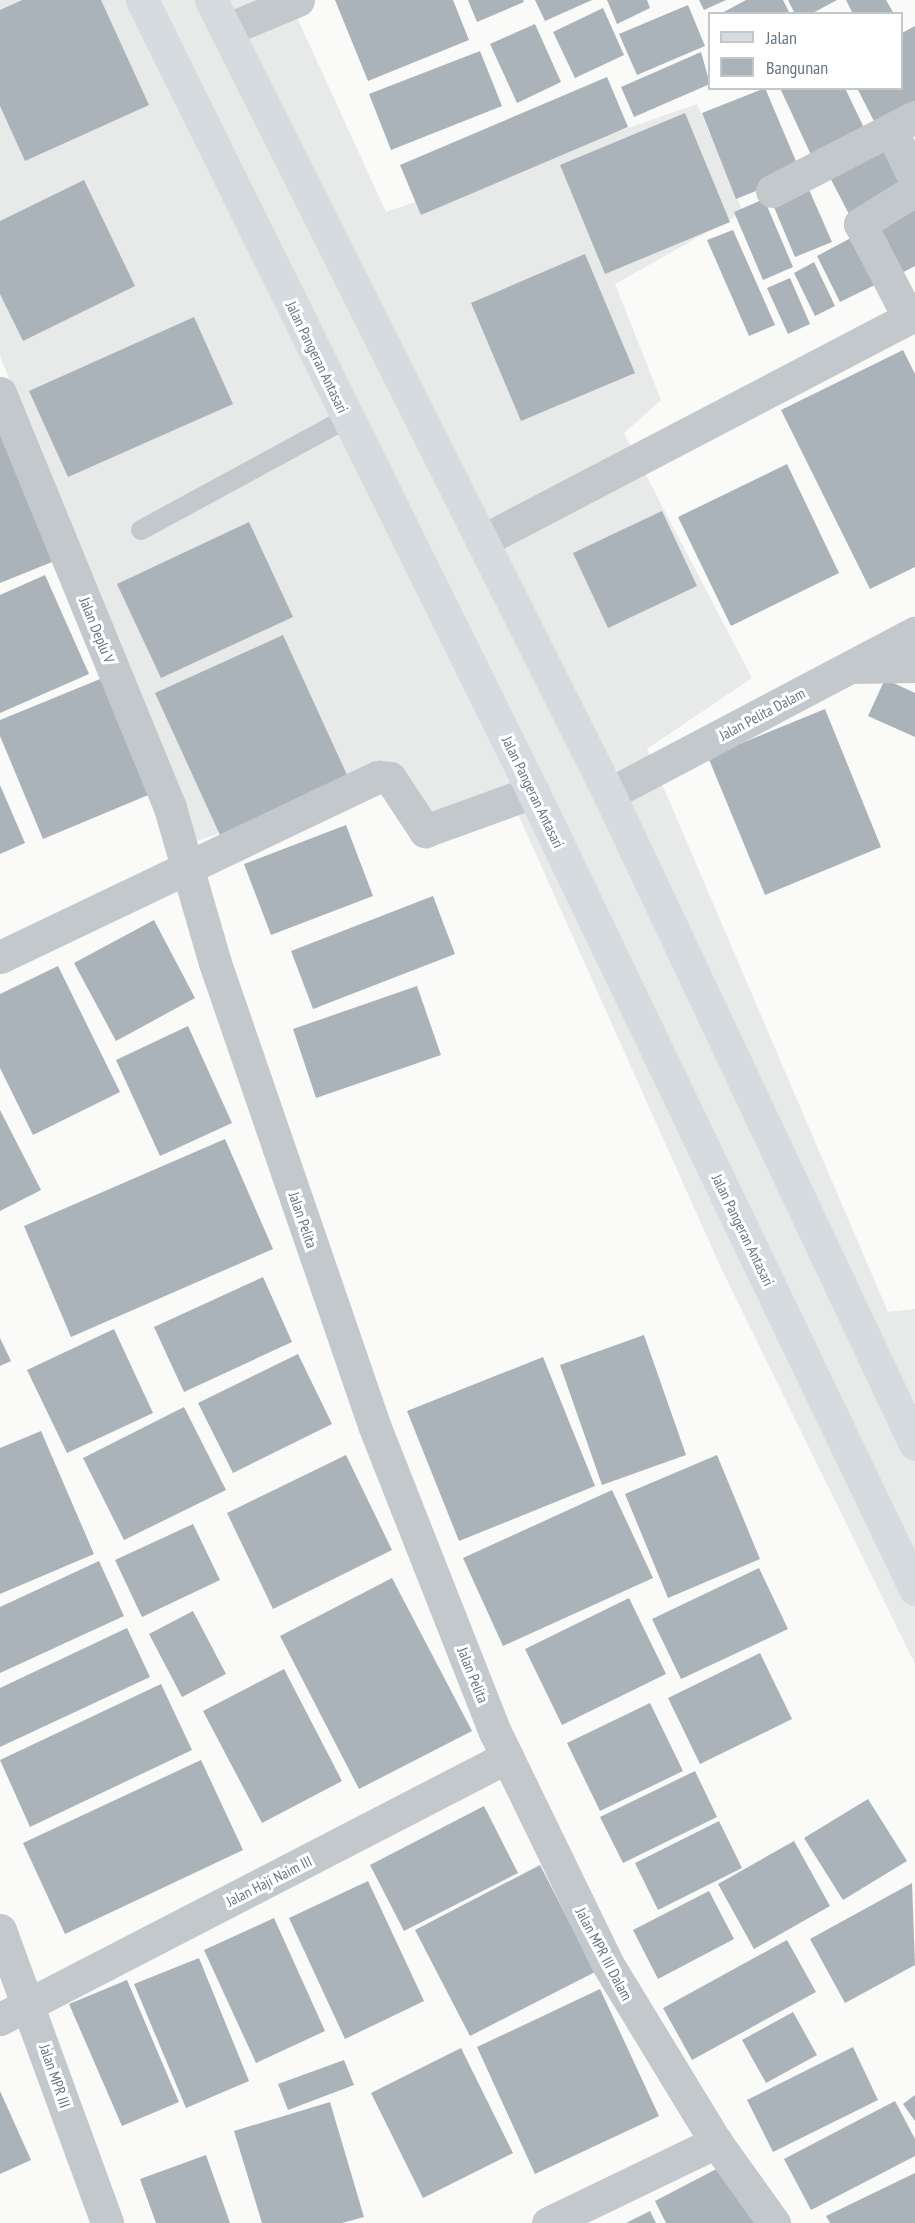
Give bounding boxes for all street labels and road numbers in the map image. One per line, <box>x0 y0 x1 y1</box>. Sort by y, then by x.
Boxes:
street label: Jalan Pangeran Antasari <box>282 298 352 416</box>
street label: Jalan Deplu V <box>76 594 118 666</box>
street label: Jalan Pelita Dalam <box>716 684 808 744</box>
street label: Jalan Pangeran Antasari <box>498 733 568 851</box>
street label: Jalan Pangeran Antasari <box>708 1171 778 1289</box>
street label: Jalan Pelita <box>285 1190 321 1250</box>
street label: Jalan Pelita <box>454 1645 492 1705</box>
street label: Jalan Haji Naim III <box>223 1852 315 1910</box>
street label: Jalan MPR III Dalam <box>572 1905 636 2003</box>
street label: Jalan MPR III <box>36 2042 74 2110</box>

